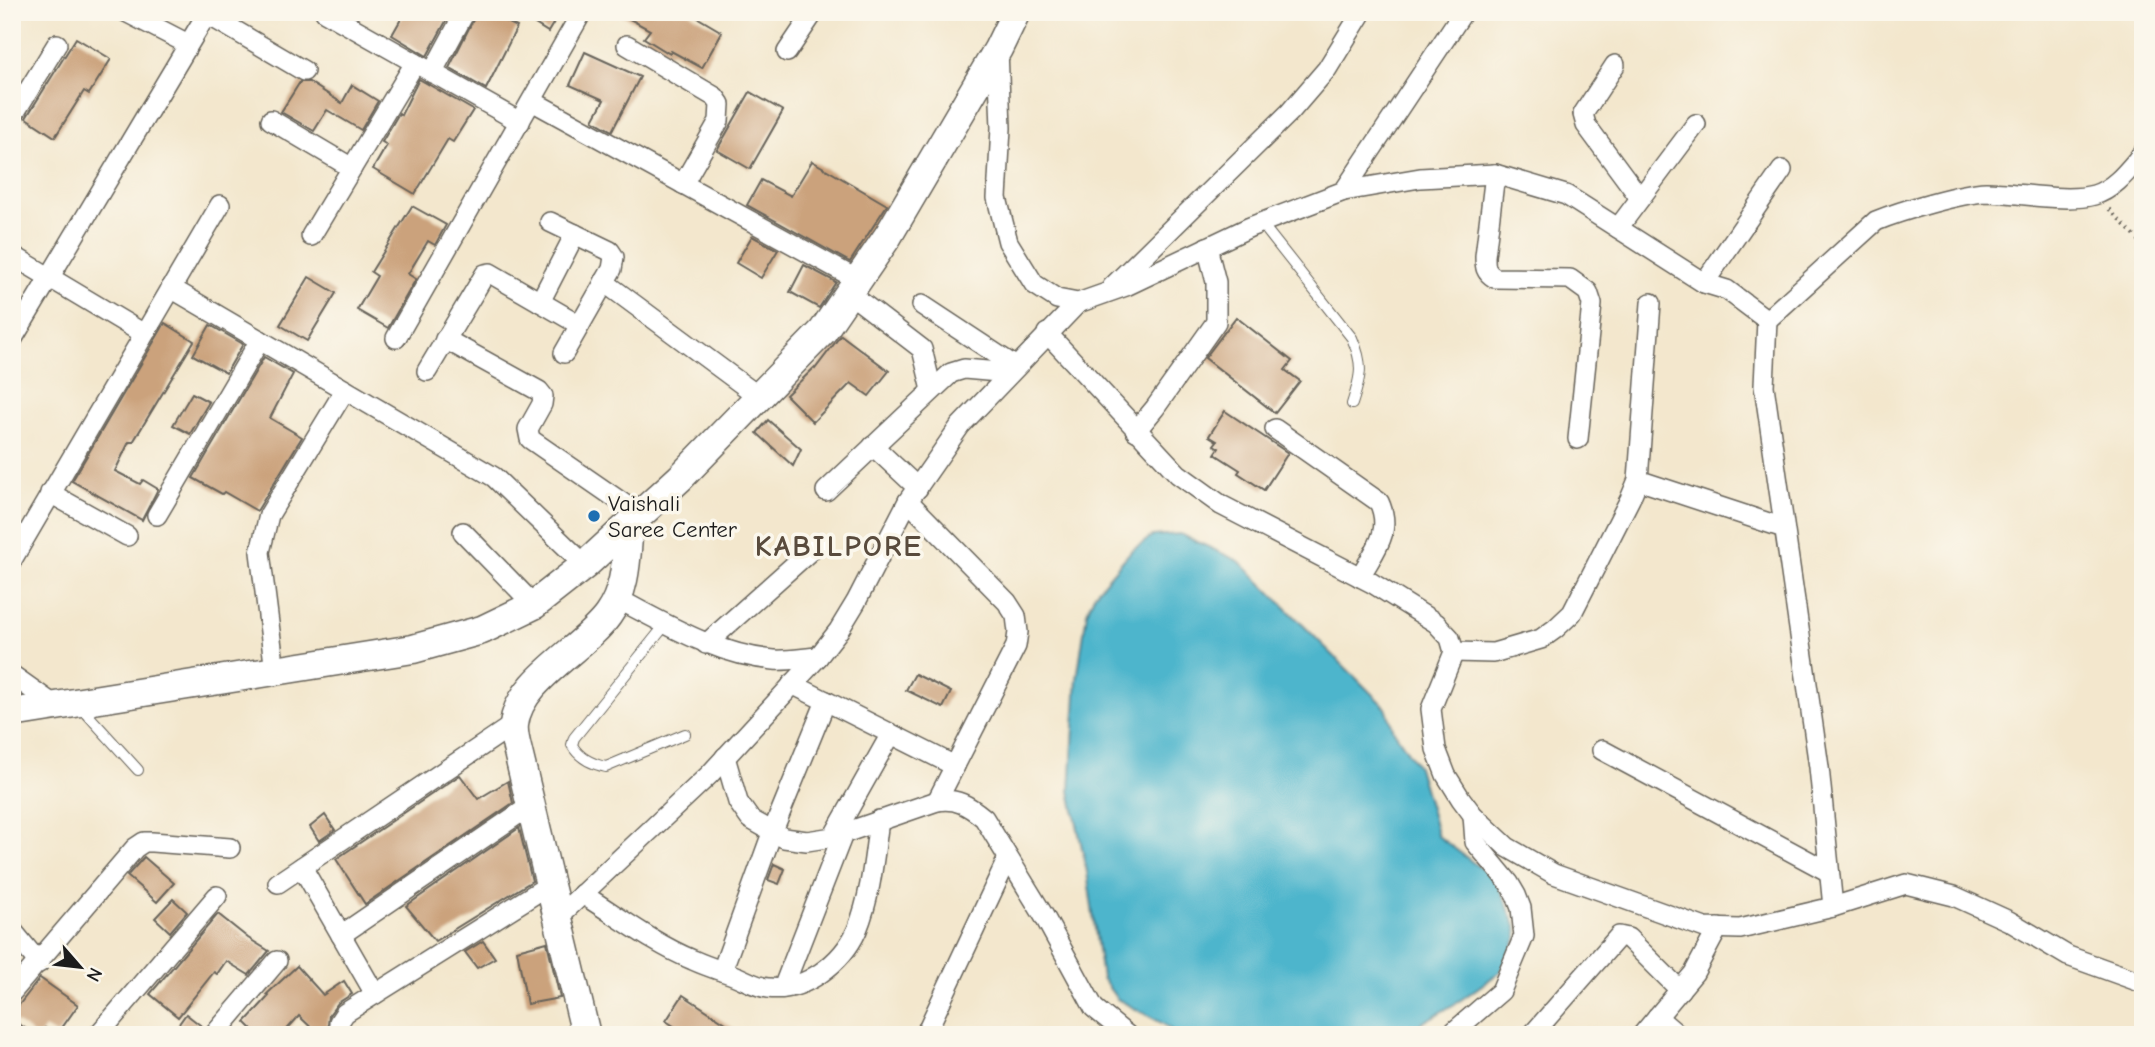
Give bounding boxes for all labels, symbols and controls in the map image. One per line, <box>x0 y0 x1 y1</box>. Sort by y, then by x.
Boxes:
place label: Vaishali Saree Center <box>608 490 738 543</box>
marker: Vaishali Saree Center <box>586 508 602 524</box>
district label: KABILPORE <box>755 529 923 564</box>
north arrow <box>46 932 116 1002</box>
text: N <box>82 964 107 985</box>

